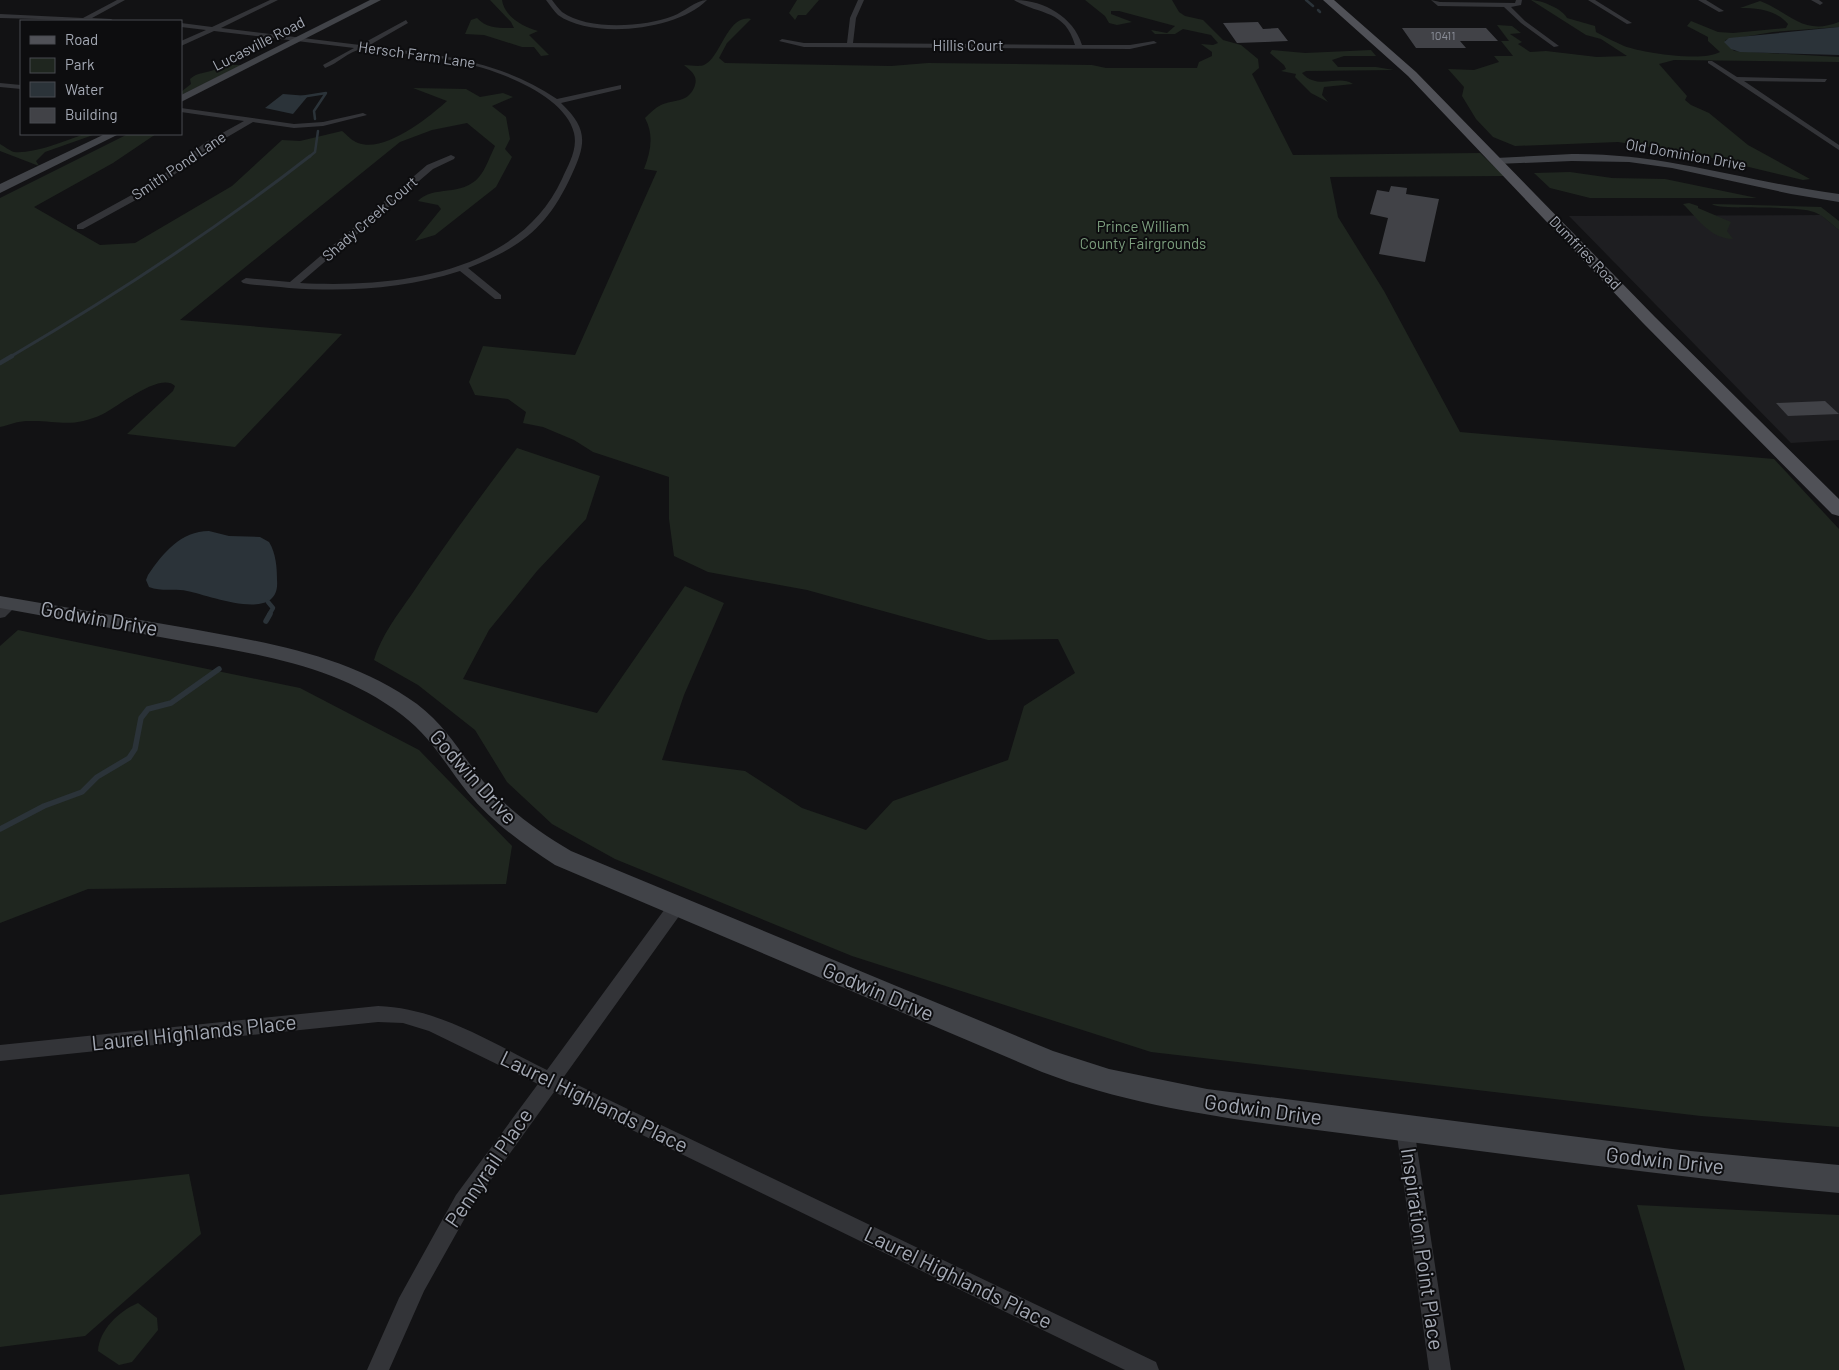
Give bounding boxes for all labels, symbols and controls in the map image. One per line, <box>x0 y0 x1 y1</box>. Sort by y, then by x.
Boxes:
street label: Lucasville Road <box>210 12 308 74</box>
legend <box>20 20 182 135</box>
house number: 10411 <box>1431 28 1455 42</box>
text: Road <box>65 30 98 48</box>
street label: Hillis Court <box>932 36 1004 54</box>
street label: Hersch Farm Lane <box>357 37 477 71</box>
text: Park <box>65 55 95 73</box>
text: Water <box>65 80 104 98</box>
text: Building <box>65 105 118 123</box>
street label: Smith Pond Lane <box>128 127 229 203</box>
street label: Old Dominion Drive <box>1624 135 1748 173</box>
street label: Shady Creek Court <box>318 172 421 264</box>
street label: Dumfries Road <box>1546 212 1625 293</box>
park label: Prince William County Fairgrounds <box>1080 217 1206 252</box>
street label: Godwin Drive <box>39 595 160 640</box>
street label: Godwin Drive <box>425 724 523 828</box>
street label: Godwin Drive <box>819 956 938 1025</box>
street label: Laurel Highlands Place <box>90 1008 298 1055</box>
street label: Laurel Highlands Place <box>497 1044 693 1157</box>
street label: Godwin Drive <box>1203 1088 1324 1129</box>
street label: Pennyrail Place <box>439 1103 537 1231</box>
street label: Godwin Drive <box>1605 1141 1725 1178</box>
street label: Inspiration Point Place <box>1397 1146 1450 1352</box>
street label: Laurel Highlands Place <box>861 1220 1057 1333</box>

